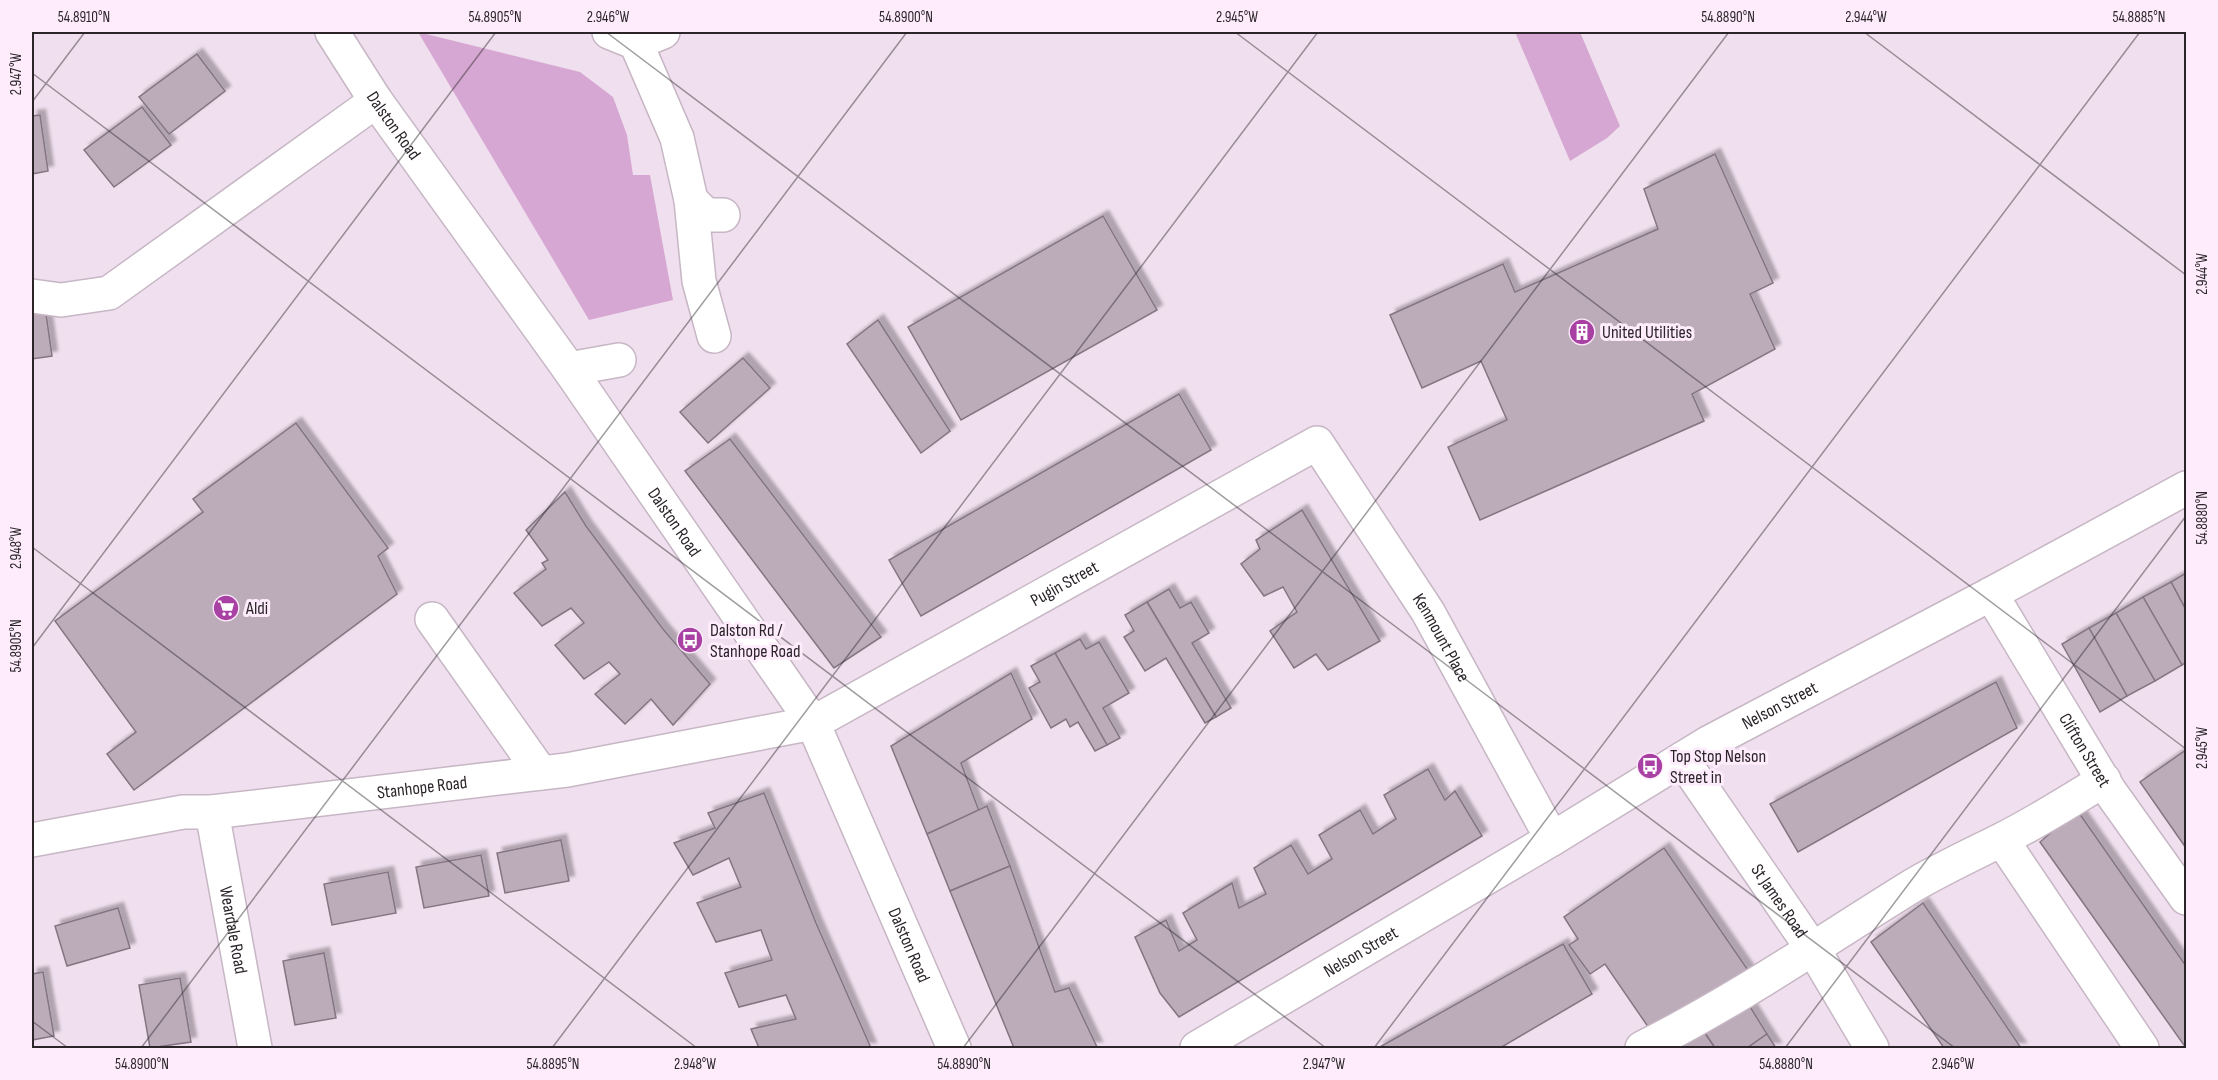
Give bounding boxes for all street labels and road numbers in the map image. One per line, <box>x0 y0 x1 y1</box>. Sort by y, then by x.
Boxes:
street label: Dalston Road <box>362 88 425 164</box>
street label: Dalston Road <box>643 484 705 561</box>
street label: Pugin Street <box>1027 556 1103 611</box>
street label: Kenmount Place <box>1408 590 1474 685</box>
street label: Nelson Street <box>1738 677 1822 734</box>
street label: Clifton Street <box>2054 709 2115 791</box>
street label: Stanhope Road <box>376 772 468 803</box>
street label: St James Road <box>1746 860 1812 942</box>
street label: Weardale Road <box>215 885 251 976</box>
street label: Dalston Road <box>883 905 934 986</box>
street label: Nelson Street <box>1320 922 1402 982</box>

